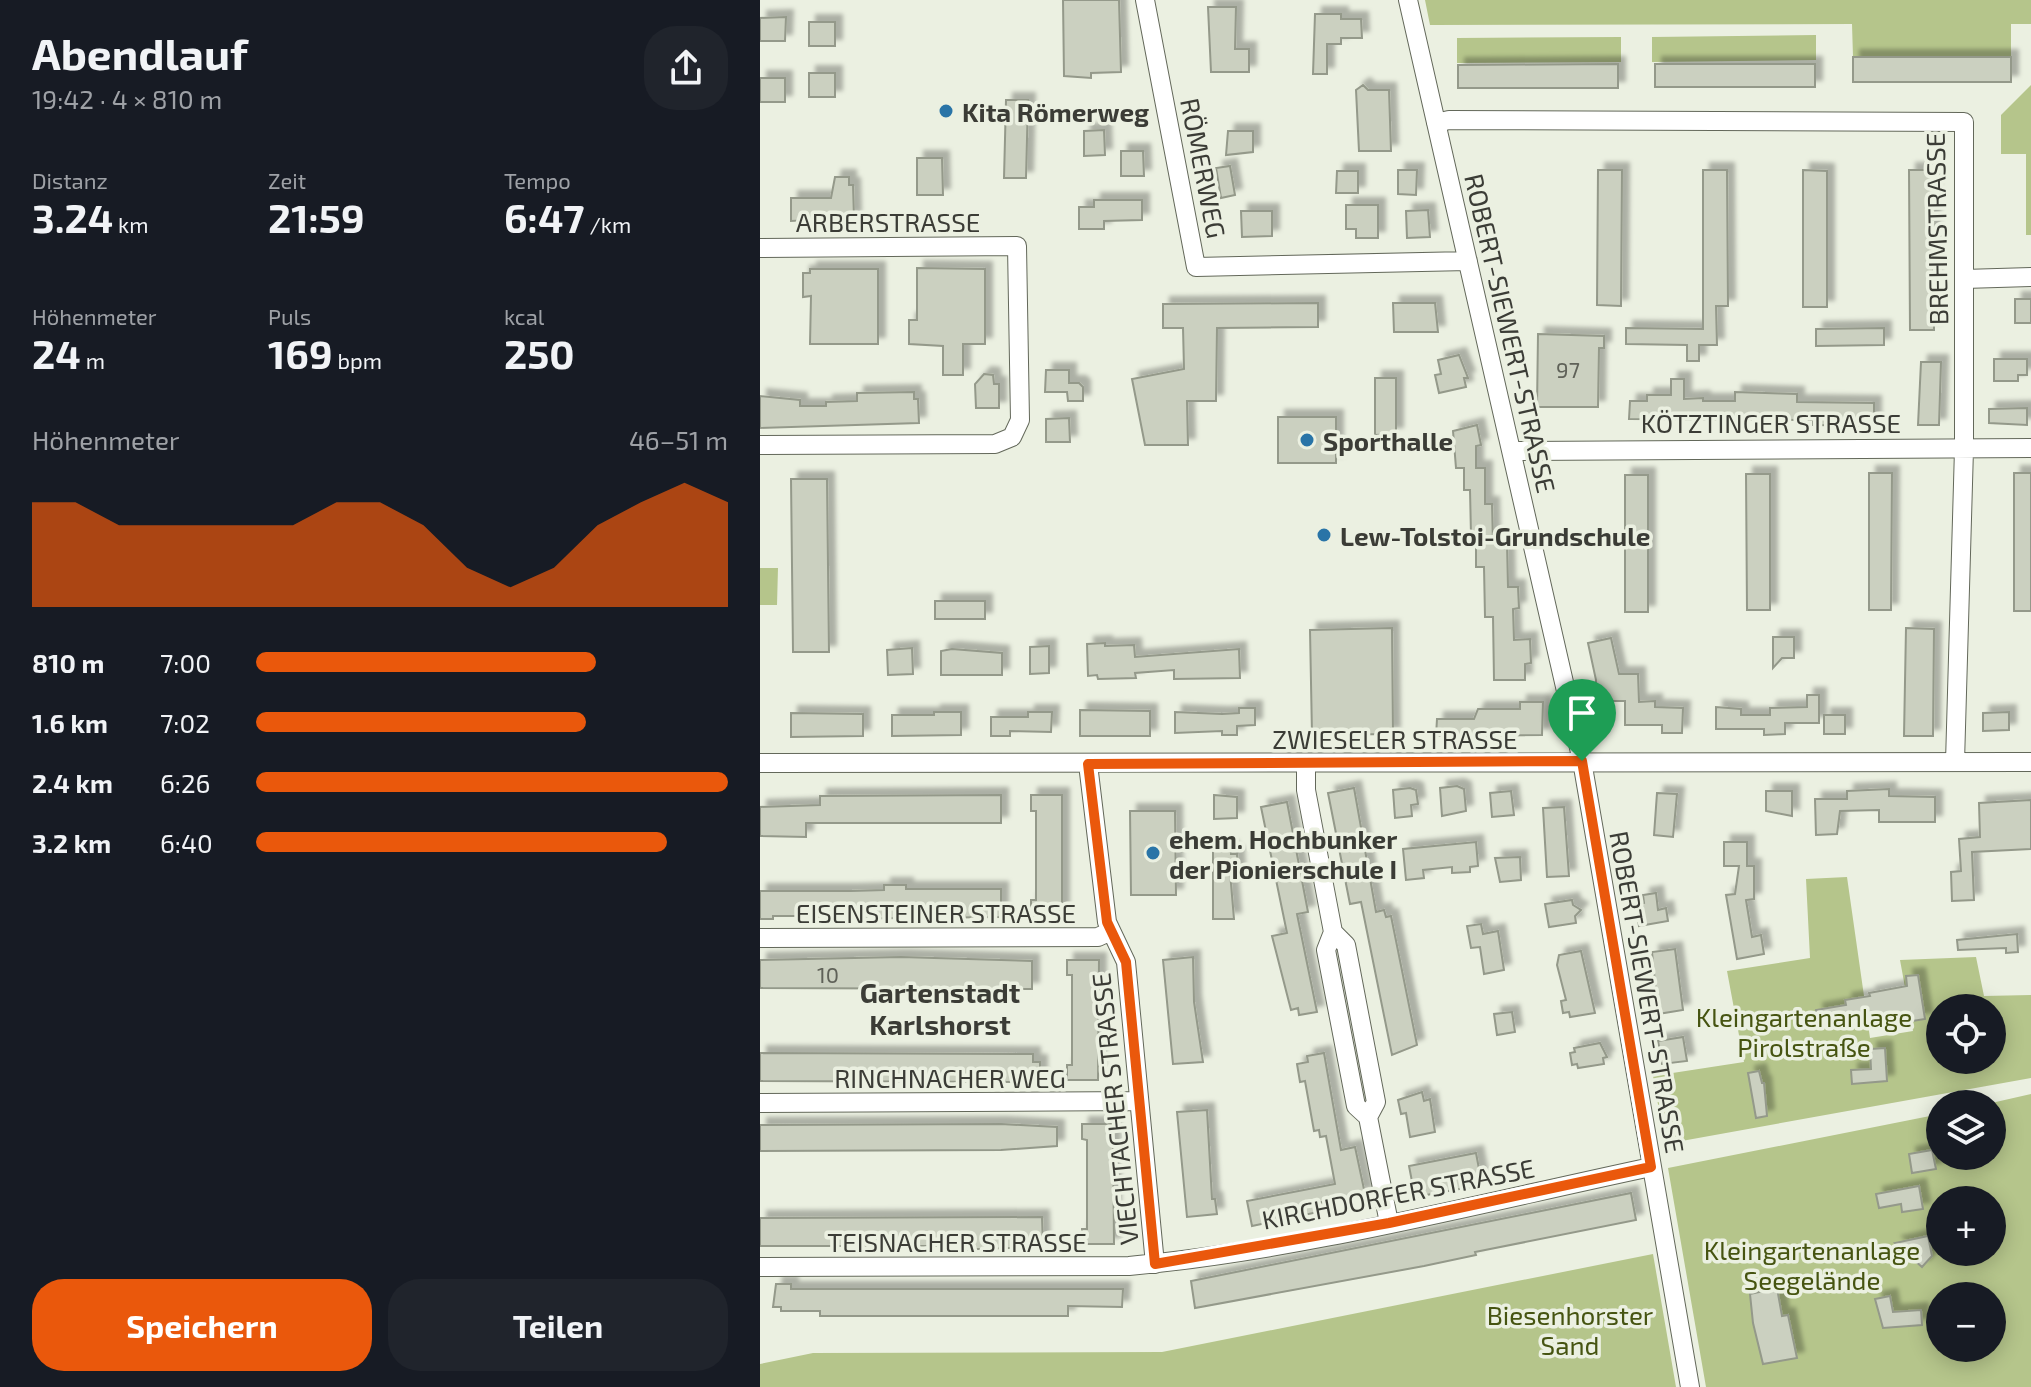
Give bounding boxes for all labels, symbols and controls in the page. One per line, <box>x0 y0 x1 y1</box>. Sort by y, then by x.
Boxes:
text: Abendlauf <box>32 26 248 79</box>
button: share <box>644 26 728 110</box>
text: 19:42 · 4 × 810 m <box>32 83 222 114</box>
street label: RÖMERWEG <box>1175 95 1233 241</box>
place label: Kita Römerweg <box>962 96 1149 127</box>
marker: Kita Römerweg <box>937 102 955 120</box>
street label: BREHMSTRASSE <box>1919 132 1953 326</box>
text: Distanz <box>32 167 108 193</box>
text: Zeit <box>268 167 306 193</box>
text: Tempo <box>504 167 571 193</box>
street label: ROBERT-SIEWERT-STRASSE <box>1459 170 1563 496</box>
text: 3.24 <box>32 193 113 241</box>
text: 21:59 <box>268 193 364 241</box>
text: 6:47 <box>504 193 584 241</box>
street label: ARBERSTRASSE <box>796 206 980 237</box>
text: km <box>113 211 149 237</box>
text: /km <box>584 211 631 237</box>
text: Höhenmeter <box>32 303 157 329</box>
text: Puls <box>268 303 311 329</box>
text: kcal <box>504 303 544 329</box>
text: 24 <box>32 329 81 377</box>
text: 169 <box>268 329 332 377</box>
text: 250 <box>504 329 575 377</box>
text: m <box>81 347 105 373</box>
text: bpm <box>332 347 382 373</box>
house number: 97 <box>1556 356 1580 382</box>
street label: KÖTZTINGER STRASSE <box>1641 407 1901 438</box>
text: Höhenmeter <box>32 424 179 455</box>
text: 46–51 m <box>629 424 728 455</box>
place label: Sporthalle <box>1323 425 1453 456</box>
marker: Sporthalle <box>1298 431 1316 449</box>
place label: Lew-Tolstoi-Grundschule <box>1340 520 1650 551</box>
marker: Lew-Tolstoi-Grundschule <box>1315 526 1333 544</box>
text: 810 m <box>32 647 104 678</box>
text: 7:00 <box>160 647 211 678</box>
pin <box>1548 679 1616 761</box>
icon: arrive <box>1560 691 1604 735</box>
text: 1.6 km <box>32 707 108 738</box>
text: 7:02 <box>160 707 210 738</box>
street label: ZWIESELER STRASSE <box>1272 723 1518 754</box>
text: 2.4 km <box>32 767 113 798</box>
text: 6:26 <box>160 767 211 798</box>
place label: ehem. Hochbunker der Pionierschule I <box>1169 823 1397 884</box>
text: 3.2 km <box>32 827 111 858</box>
text: 6:40 <box>160 827 213 858</box>
street label: ROBERT-SIEWERT-STRASSE <box>1604 828 1692 1156</box>
marker: ehem. Hochbunker der Pionierschule I <box>1144 844 1162 862</box>
street label: EISENSTEINER STRASSE <box>796 897 1076 928</box>
house number: 10 <box>817 961 839 987</box>
street label: VIECHTACHER STRASSE <box>1084 972 1144 1246</box>
district label: Gartenstadt Karlshorst <box>860 975 1020 1041</box>
map controls <box>1926 994 2006 1362</box>
button: locate <box>1926 994 2006 1074</box>
park label: Kleingartenanlage Pirolstraße <box>1696 1001 1912 1062</box>
street label: RINCHNACHER WEG <box>834 1062 1066 1093</box>
button: layers <box>1926 1090 2006 1170</box>
street label: KIRCHDORFER STRASSE <box>1259 1151 1537 1235</box>
button: + <box>1926 1186 2006 1266</box>
street label: TEISNACHER STRASSE <box>827 1226 1087 1257</box>
park label: Kleingartenanlage Seegelände <box>1704 1234 1920 1295</box>
button: Speichern <box>32 1279 372 1371</box>
button: Teilen <box>388 1279 728 1371</box>
button: − <box>1926 1282 2006 1362</box>
park label: Biesenhorster Sand <box>1487 1299 1653 1360</box>

